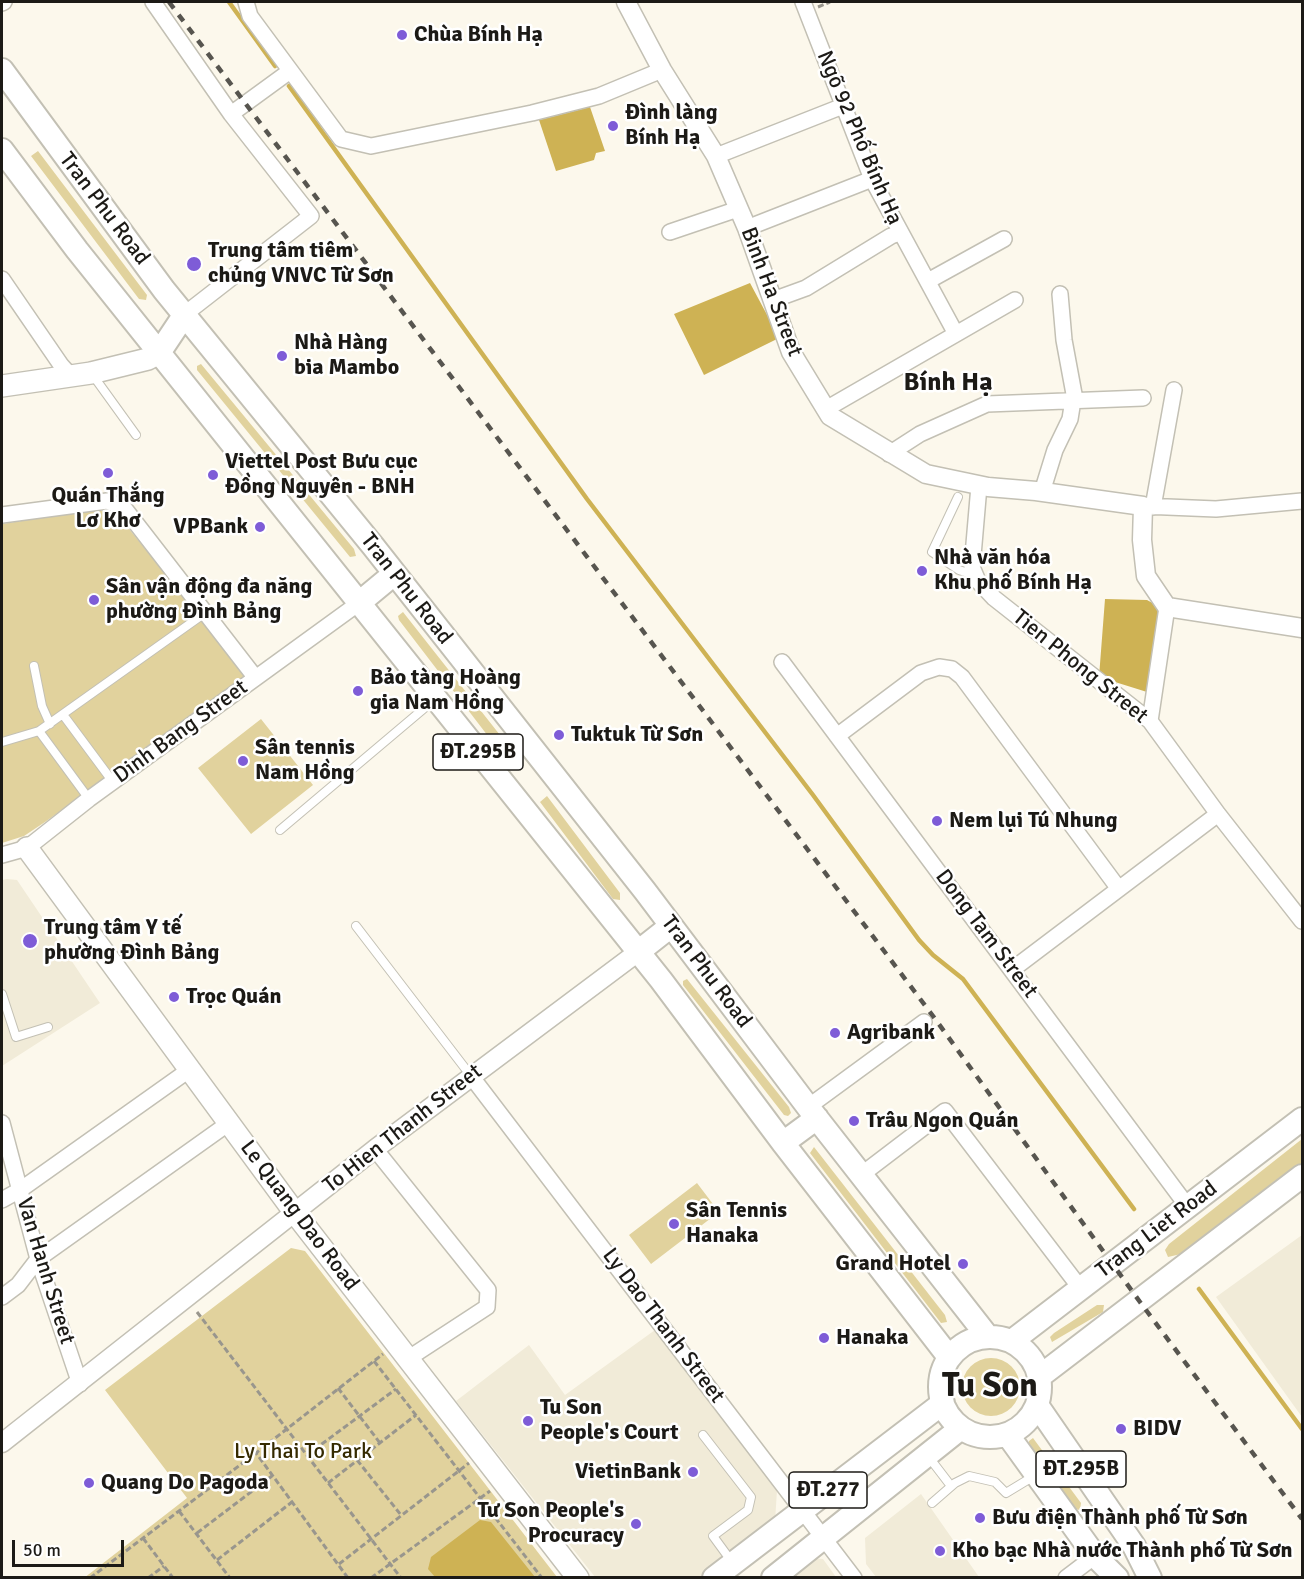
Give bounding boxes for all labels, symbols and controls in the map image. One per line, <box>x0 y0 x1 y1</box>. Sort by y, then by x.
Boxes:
place label: Chùa Bính Hạ <box>414 22 543 48</box>
marker: Chùa Bính Hạ <box>395 28 409 42</box>
street label: Ngõ 92 Phố Bính Hạ <box>810 47 908 229</box>
place label: Đình làng Bính Hạ <box>625 100 717 152</box>
marker: Đình làng Bính Hạ <box>606 119 620 133</box>
street label: Tran Phu Road <box>53 148 155 270</box>
street label: Binh Ha Street <box>734 224 808 360</box>
place label: Trung tâm tiêm chủng VNVC Từ Sơn <box>208 238 394 290</box>
marker: Trung tâm tiêm chủng VNVC Từ Sơn <box>185 255 203 273</box>
place label: Nhà Hàng bia Mambo <box>294 330 399 382</box>
marker: Nhà Hàng bia Mambo <box>275 349 289 363</box>
district label: Bính Hạ <box>904 367 992 399</box>
place label: Viettel Post Bưu cục Đồng Nguyên - BNH <box>225 449 418 500</box>
marker: Quán Thắng Lơ Khơ <box>101 466 115 480</box>
marker: Viettel Post Bưu cục Đồng Nguyên - BNH <box>206 468 220 482</box>
place label: Quán Thắng Lơ Khơ <box>51 483 165 534</box>
place label: VPBank <box>173 514 248 540</box>
marker: VPBank <box>253 520 267 534</box>
street label: Tran Phu Road <box>354 528 458 650</box>
place label: Nhà văn hóa Khu phố Bính Hạ <box>934 545 1092 596</box>
marker: Nhà văn hóa Khu phố Bính Hạ <box>915 564 929 578</box>
place label: Sân vận động đa năng phường Đình Bảng <box>106 574 312 626</box>
marker: Sân vận động đa năng phường Đình Bảng <box>87 593 101 607</box>
street label: Tien Phong Street <box>1007 604 1153 730</box>
place label: Bảo tàng Hoàng gia Nam Hồng <box>370 665 521 716</box>
street label: Dinh Bang Street <box>109 675 253 789</box>
marker: Bảo tàng Hoàng gia Nam Hồng <box>351 684 365 698</box>
place label: Tuktuk Từ Sơn <box>571 722 703 748</box>
marker: Tuktuk Từ Sơn <box>552 728 566 742</box>
road number: ĐT.295B <box>433 734 523 770</box>
place label: Sân tennis Nam Hồng <box>255 735 355 786</box>
marker: Sân tennis Nam Hồng <box>236 754 250 768</box>
place label: Nem lụi Tú Nhung <box>949 808 1118 834</box>
marker: Nem lụi Tú Nhung <box>930 814 944 828</box>
street label: Dong Tam Street <box>929 864 1043 1004</box>
street label: Tran Phu Road <box>655 911 757 1033</box>
place label: Trung tâm Y tế phường Đình Bảng <box>44 915 219 966</box>
marker: Trung tâm Y tế phường Đình Bảng <box>21 932 39 950</box>
place label: Trọc Quán <box>186 984 282 1010</box>
marker: Trọc Quán <box>167 990 181 1004</box>
place label: Agribank <box>847 1020 935 1046</box>
marker: Agribank <box>828 1026 842 1040</box>
street label: To Hien Thanh Street <box>318 1059 488 1199</box>
place label: Trâu Ngon Quán <box>866 1108 1019 1134</box>
marker: Trâu Ngon Quán <box>847 1114 861 1128</box>
street label: Le Quang Dao Road <box>234 1136 364 1296</box>
street label: Trang Liet Road <box>1091 1176 1223 1284</box>
street label: Van Hanh Street <box>10 1195 80 1347</box>
place label: Sân Tennis Hanaka <box>686 1198 787 1250</box>
marker: Sân Tennis Hanaka <box>667 1217 681 1231</box>
street label: Ly Dao Thanh Street <box>596 1243 730 1409</box>
place label: Grand Hotel <box>836 1251 951 1277</box>
marker: Grand Hotel <box>956 1257 970 1271</box>
place label: Hanaka <box>836 1325 909 1351</box>
marker: Hanaka <box>817 1331 831 1345</box>
district label: Tu Son <box>942 1367 1038 1407</box>
place label: Tu Son People's Court <box>540 1395 679 1446</box>
marker: Tu Son People's Court <box>521 1414 535 1428</box>
place label: BIDV <box>1133 1416 1181 1442</box>
marker: BIDV <box>1114 1422 1128 1436</box>
park label: Ly Thai To Park <box>234 1439 372 1465</box>
road number: ĐT.295B <box>1036 1451 1126 1487</box>
place label: VietinBank <box>575 1459 681 1485</box>
marker: VietinBank <box>686 1465 700 1479</box>
place label: Quang Do Pagoda <box>101 1470 269 1496</box>
road number: ĐT.277 <box>789 1472 867 1508</box>
marker: Quang Do Pagoda <box>82 1476 96 1490</box>
place label: Tư Son People's Procuracy <box>477 1498 624 1550</box>
place label: Bưu điện Thành phố Từ Sơn <box>992 1505 1248 1531</box>
marker: Bưu điện Thành phố Từ Sơn <box>973 1511 987 1525</box>
marker: Tư Son People's Procuracy <box>629 1517 643 1531</box>
scale bar <box>15 1528 128 1566</box>
place label: Kho bạc Nhà nước Thành phố Từ Sơn <box>952 1538 1293 1564</box>
text: 50 m <box>23 1539 61 1561</box>
marker: Kho bạc Nhà nước Thành phố Từ Sơn <box>933 1544 947 1558</box>

